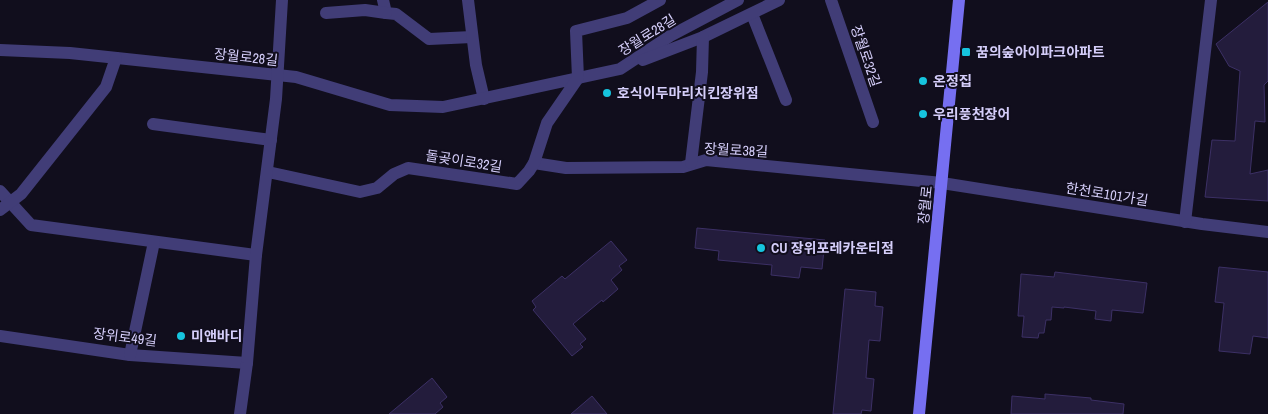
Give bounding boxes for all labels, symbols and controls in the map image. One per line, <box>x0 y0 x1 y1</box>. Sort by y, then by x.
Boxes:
street label: 장월로28길 <box>615 10 679 60</box>
street label: 장월로32길 <box>847 23 885 89</box>
place label: 꿈의숲아이파크아파트 <box>976 43 1105 61</box>
street label: 장월로28길 <box>213 45 279 69</box>
marker: 꿈의숲아이파크아파트 <box>960 46 972 58</box>
place label: 온정집 <box>933 72 972 90</box>
marker: 온정집 <box>917 75 929 87</box>
place label: 호식이두마리치킨장위점 <box>617 84 759 102</box>
marker: 호식이두마리치킨장위점 <box>601 87 613 99</box>
place label: 우리풍천장어 <box>933 105 1010 123</box>
marker: 우리풍천장어 <box>917 108 929 120</box>
street label: 장월로38길 <box>703 139 769 161</box>
street label: 돌곶이로32길 <box>424 146 504 176</box>
street label: 한천로101가길 <box>1064 179 1150 209</box>
street label: 장월로 <box>914 185 936 225</box>
place label: CU 장위포레카운티점 <box>771 239 894 257</box>
marker: CU 장위포레카운티점 <box>755 242 767 254</box>
street label: 장위로49길 <box>92 324 158 350</box>
place label: 미앤바디 <box>191 327 243 345</box>
marker: 미앤바디 <box>175 330 187 342</box>

